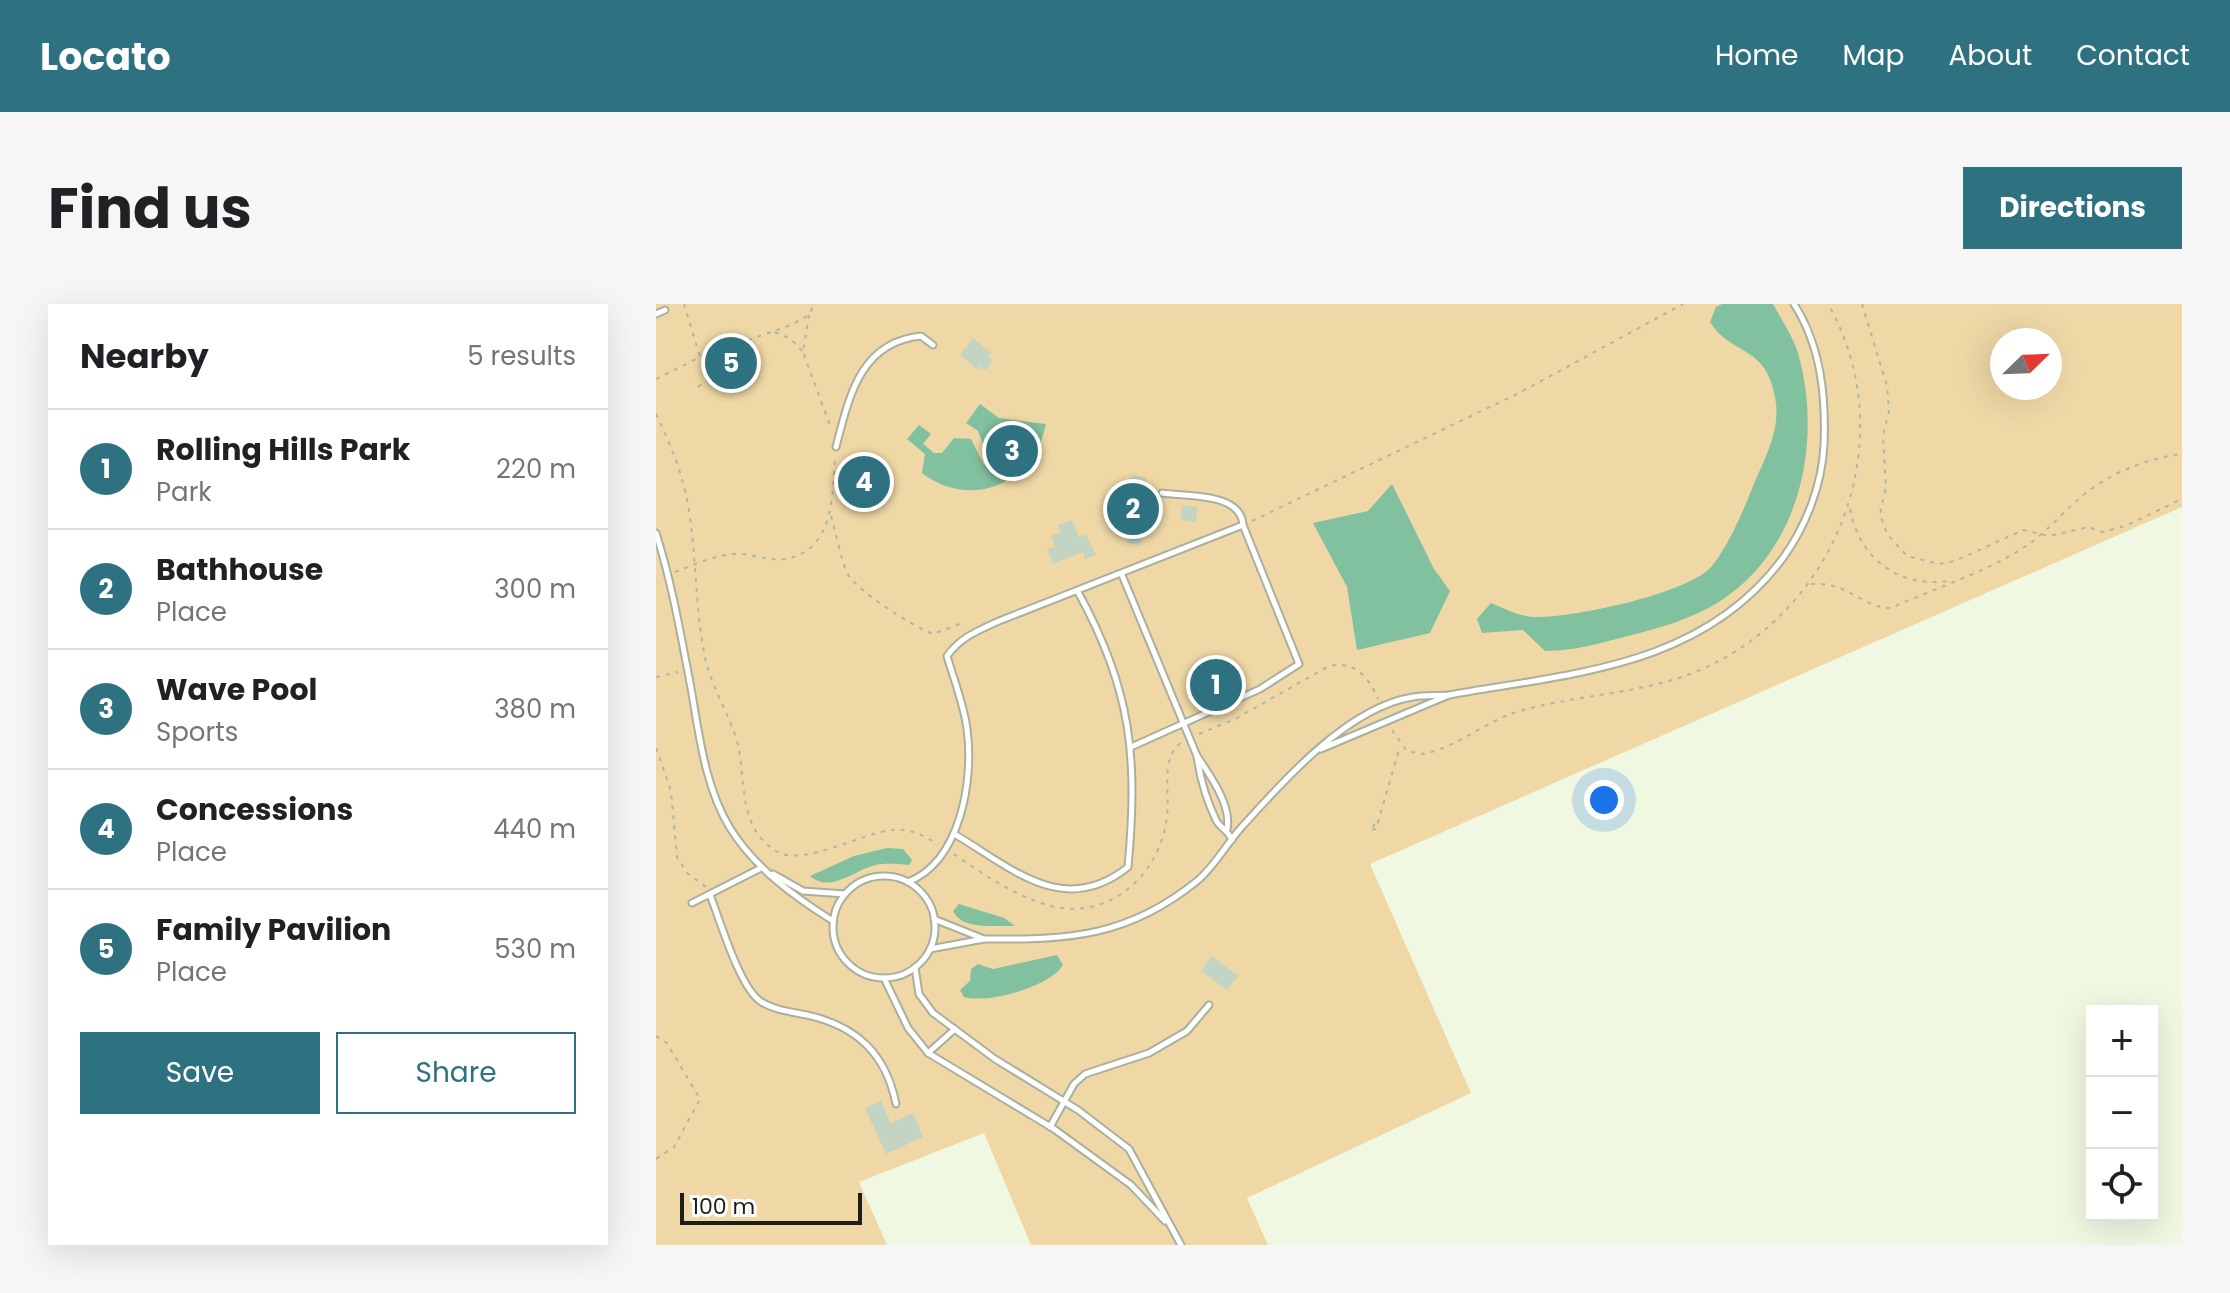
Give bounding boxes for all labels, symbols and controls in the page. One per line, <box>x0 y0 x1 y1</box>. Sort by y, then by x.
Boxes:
text: Locato <box>40 30 171 83</box>
text: Home <box>1715 36 1798 75</box>
text: Map <box>1842 36 1904 75</box>
text: About <box>1948 36 2032 75</box>
text: Contact <box>2076 36 2190 75</box>
button: Directions <box>1963 167 2182 249</box>
text: Find us <box>48 169 252 248</box>
north arrow <box>1990 328 2062 400</box>
text: Nearby <box>80 332 209 380</box>
pin: 5 <box>705 333 757 393</box>
text: 5 results <box>467 338 576 374</box>
pin: 3 <box>986 421 1038 481</box>
text: Rolling Hills Park <box>156 428 410 471</box>
text: 1 <box>101 451 111 487</box>
text: 220 m <box>496 451 576 487</box>
pin: 4 <box>838 452 890 512</box>
text: Park <box>156 474 212 510</box>
pin: 2 <box>1107 479 1159 539</box>
text: Bathhouse <box>156 548 323 591</box>
text: 2 <box>99 571 113 607</box>
text: 300 m <box>494 571 576 607</box>
text: Place <box>156 594 227 630</box>
pin: 1 <box>1190 655 1242 715</box>
text: Wave Pool <box>156 668 317 711</box>
text: 3 <box>98 691 114 727</box>
text: 380 m <box>494 691 576 727</box>
text: Sports <box>156 714 238 750</box>
your location <box>1584 780 1624 820</box>
text: Concessions <box>156 788 353 831</box>
text: 4 <box>97 811 115 847</box>
text: 440 m <box>493 811 576 847</box>
text: Place <box>156 834 227 870</box>
text: Family Pavilion <box>156 908 391 951</box>
text: 5 <box>98 931 114 967</box>
text: 530 m <box>494 931 576 967</box>
text: Place <box>156 954 227 990</box>
map controls <box>2086 1005 2158 1221</box>
button: + <box>2086 1005 2158 1077</box>
button: Save <box>80 1032 320 1114</box>
button: Share <box>336 1032 576 1114</box>
button: − <box>2086 1077 2158 1149</box>
button: locate <box>2086 1149 2158 1221</box>
scale bar <box>680 1189 862 1225</box>
text: 100 m <box>692 1191 755 1222</box>

